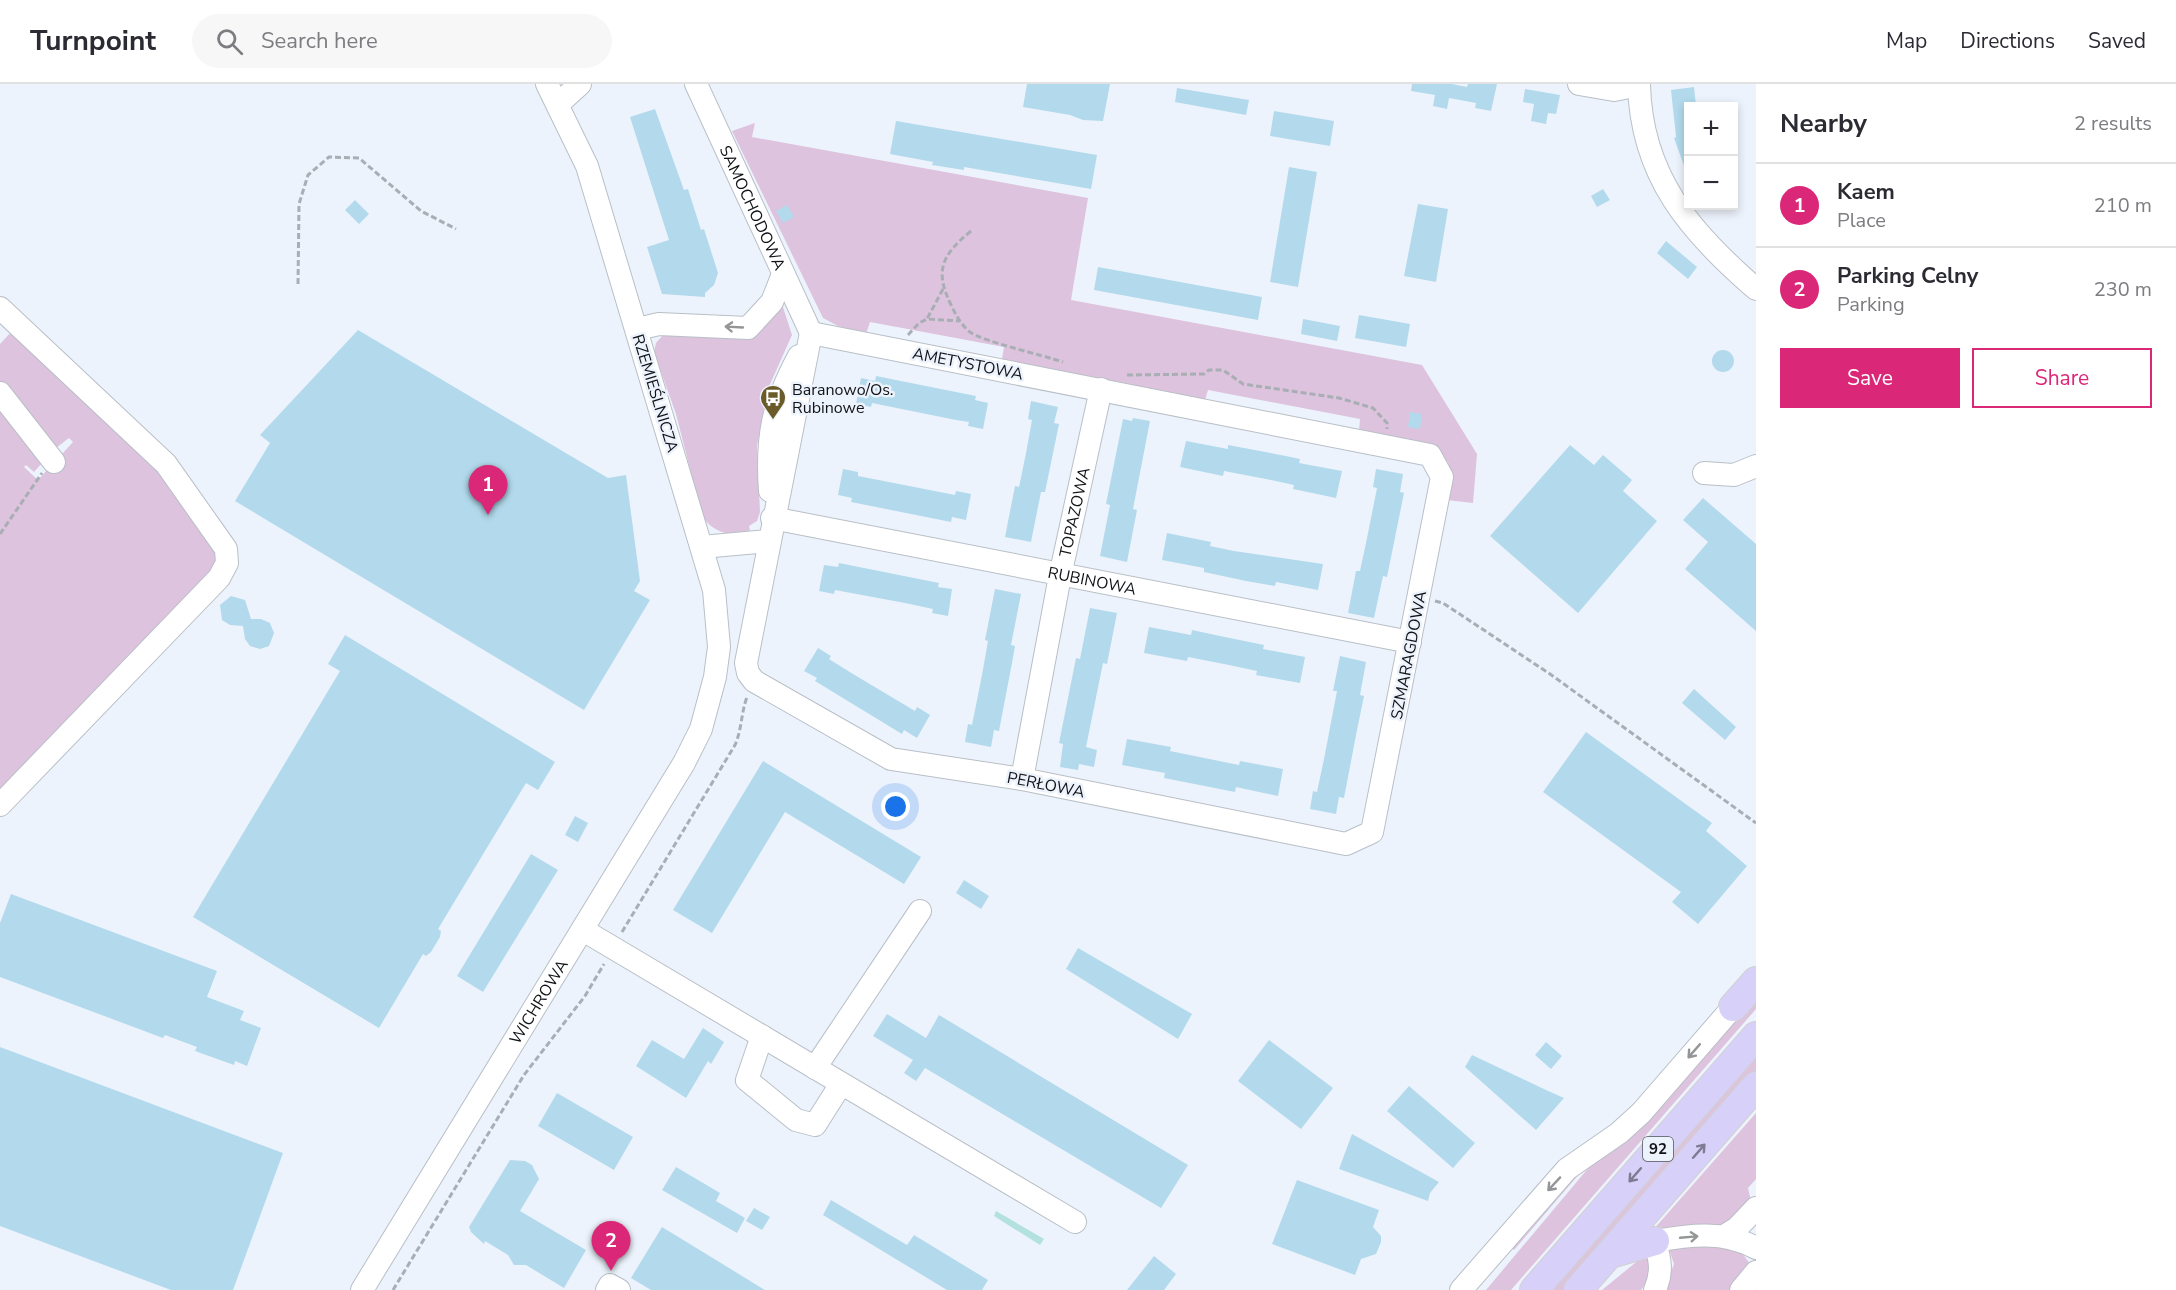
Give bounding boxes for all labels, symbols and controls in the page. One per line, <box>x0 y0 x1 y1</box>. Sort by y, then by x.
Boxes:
search box <box>192 14 612 68</box>
text: Turnpoint <box>30 22 156 60</box>
icon: search <box>213 25 246 58</box>
text: Search here <box>261 26 378 56</box>
text: Map <box>1886 27 1927 55</box>
text: Directions <box>1960 27 2055 55</box>
text: Saved <box>2088 27 2146 55</box>
map controls <box>1684 102 1738 210</box>
button: + <box>1684 102 1738 156</box>
text: Nearby <box>1780 106 1867 141</box>
text: 2 results <box>2074 110 2152 137</box>
street label: SAMOCHODOWA <box>714 142 791 274</box>
button: − <box>1684 156 1738 210</box>
text: Kaem <box>1837 177 1895 207</box>
text: 1 <box>1794 192 1806 219</box>
text: 210 m <box>2094 192 2152 219</box>
text: Place <box>1837 207 1886 234</box>
text: Parking Celny <box>1837 261 1978 291</box>
text: 2 <box>1794 276 1806 303</box>
text: 230 m <box>2094 276 2152 303</box>
text: Parking <box>1837 291 1905 318</box>
one-way arrow <box>724 321 744 332</box>
street label: RZEMIEŚLNICZA <box>627 332 684 455</box>
street label: AMETYSTOWA <box>911 342 1025 386</box>
button: Save <box>1780 348 1960 408</box>
button: Share <box>1972 348 2152 408</box>
place label: Baranowo/Os. Rubinowe <box>792 379 893 419</box>
bus stop icon: Baranowo/Os. Rubinowe <box>758 383 788 421</box>
street label: TOPAZOWA <box>1054 465 1096 559</box>
pin: 1 <box>468 466 508 515</box>
street label: RUBINOWA <box>1046 562 1138 601</box>
street label: SZMARAGDOWA <box>1386 589 1432 721</box>
street label: PERŁOWA <box>1005 767 1087 803</box>
your location <box>881 792 910 821</box>
street label: WICHROWA <box>505 955 574 1049</box>
one-way arrow <box>1688 1043 1701 1059</box>
road number: 92 <box>1643 1137 1673 1161</box>
one-way arrow <box>1692 1144 1706 1159</box>
one-way arrow <box>1628 1167 1642 1182</box>
one-way arrow <box>1547 1176 1561 1191</box>
pin: 2 <box>592 1222 630 1271</box>
one-way arrow <box>1678 1231 1698 1242</box>

